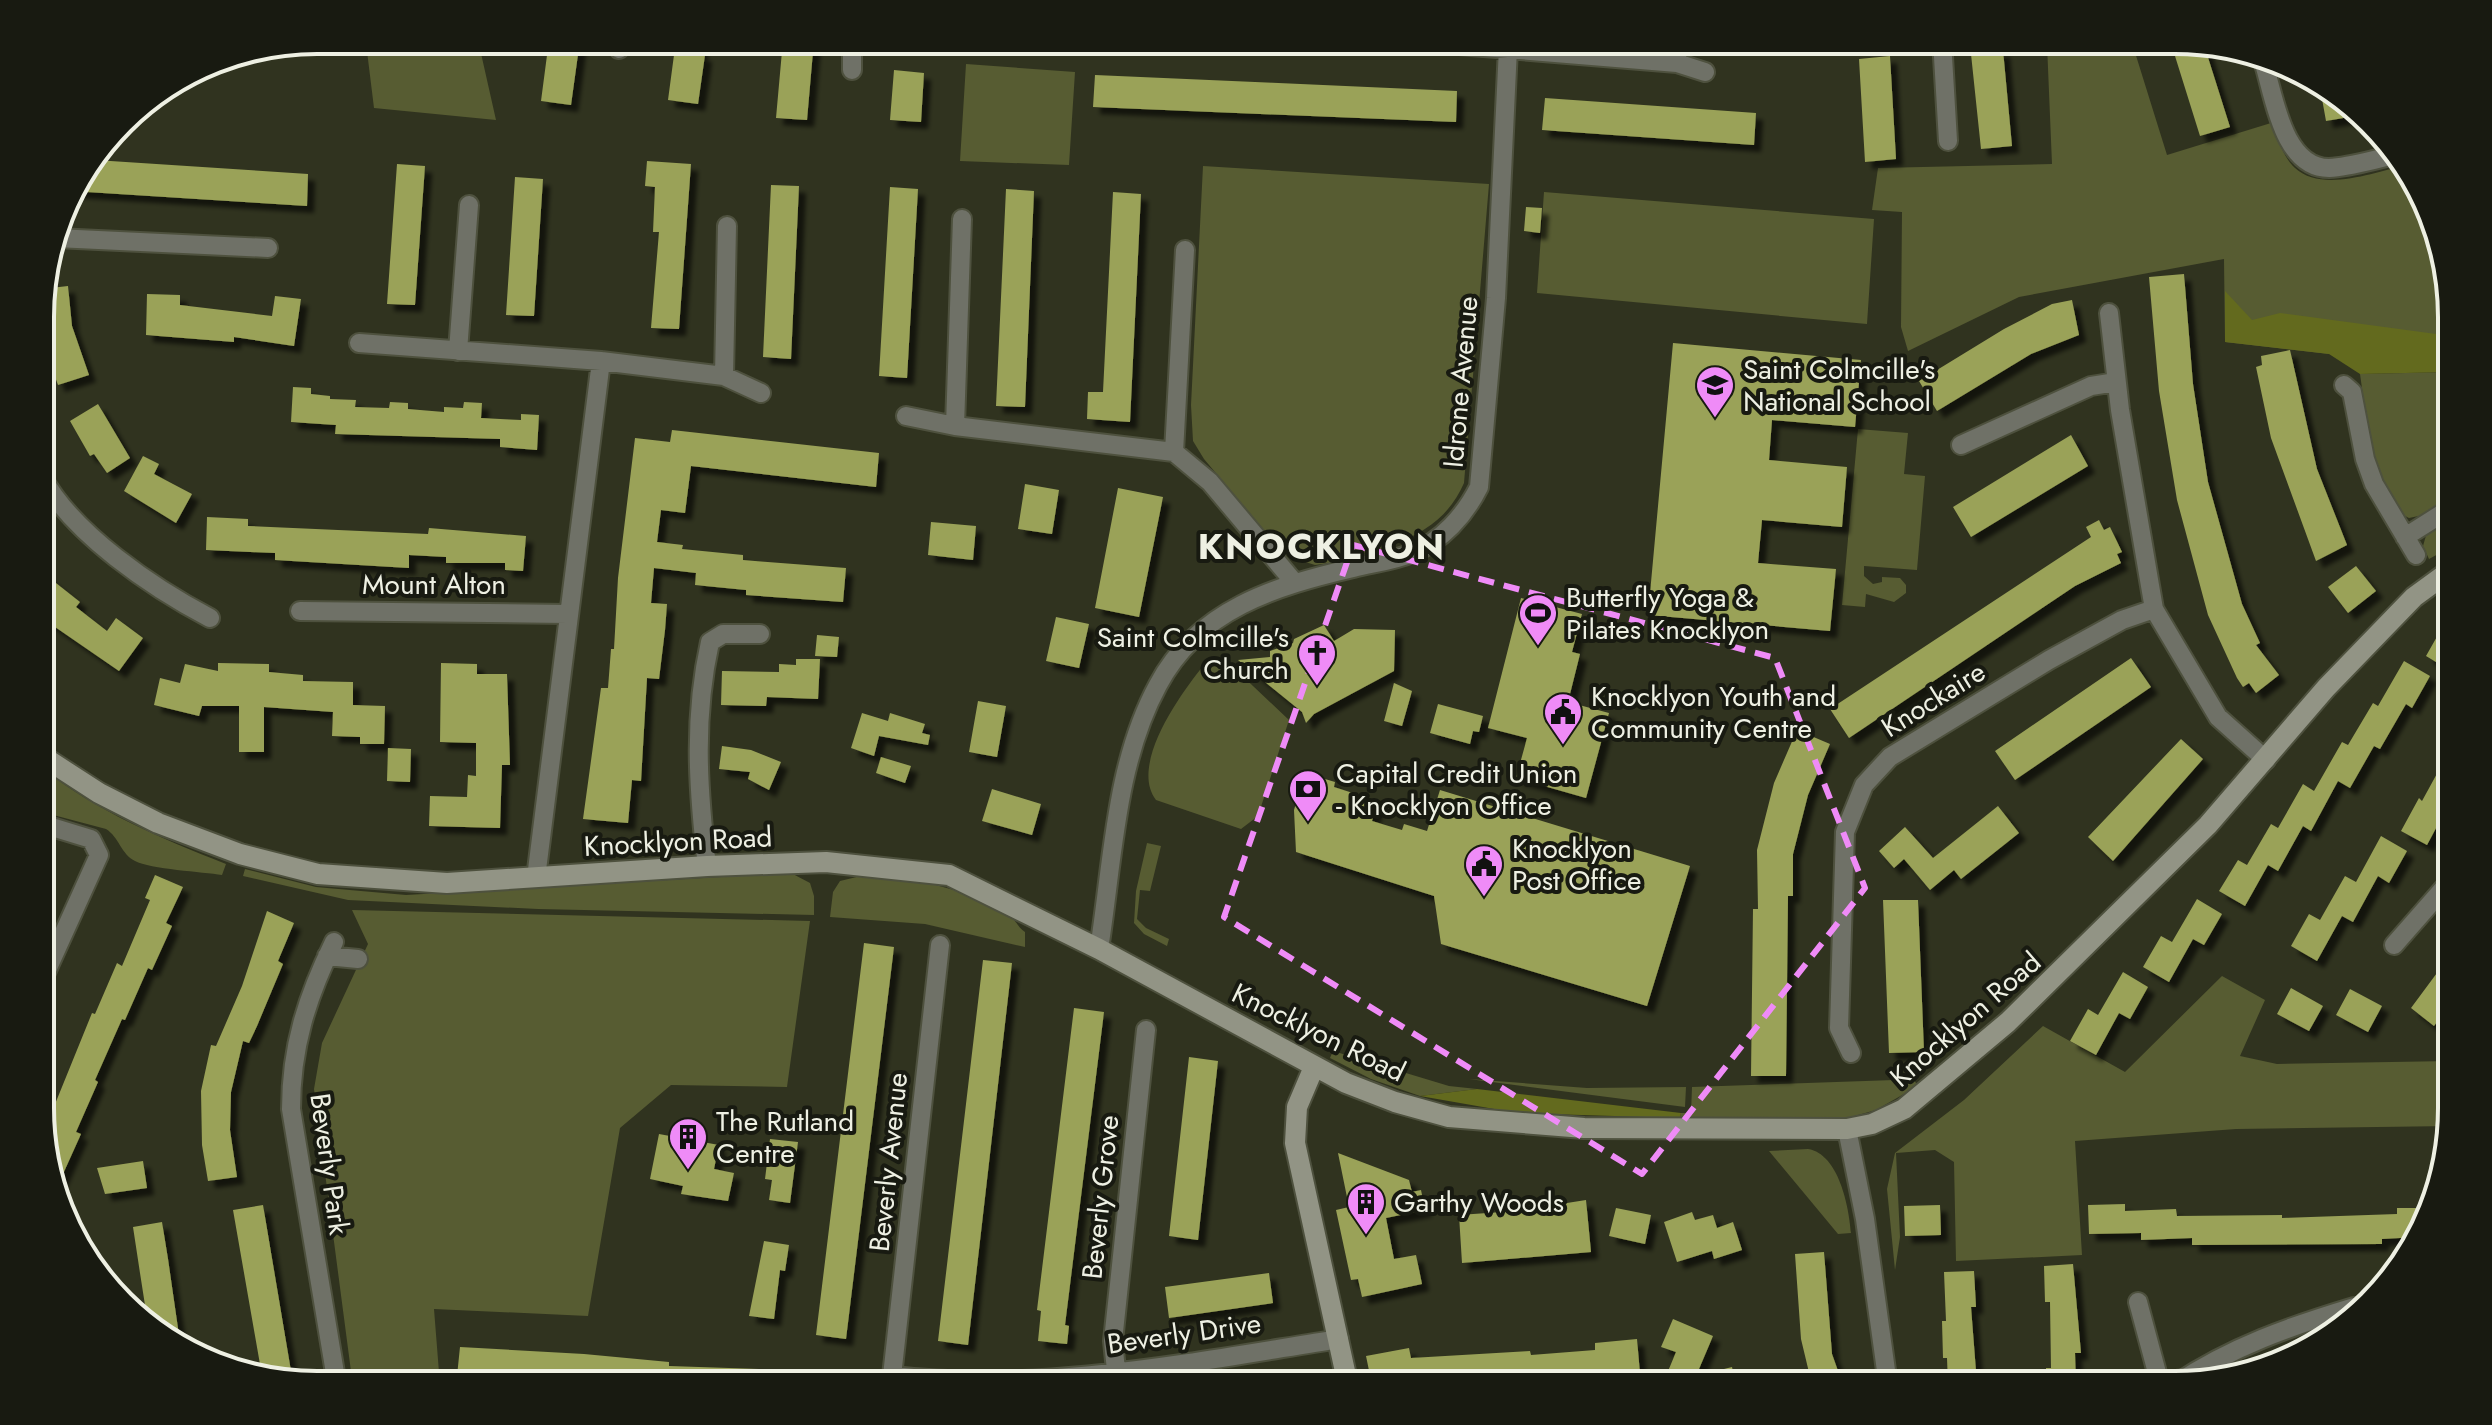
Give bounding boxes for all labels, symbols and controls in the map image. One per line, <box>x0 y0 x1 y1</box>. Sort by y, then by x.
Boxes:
street label: Idrone Avenue <box>1433 295 1488 470</box>
place label: Saint Colmcille's National School <box>1743 349 1935 422</box>
school or university icon: Saint Colmcille's National School <box>1694 364 1736 419</box>
district label: KNOCKLYON <box>1198 520 1446 572</box>
street label: Mount Alton <box>362 564 506 605</box>
place label: Butterfly Yoga & Pilates Knocklyon <box>1566 577 1769 650</box>
sports icon: Butterfly Yoga & Pilates Knocklyon <box>1517 592 1559 647</box>
place label: Saint Colmcille's Church <box>1097 617 1289 690</box>
church icon: Saint Colmcille's Church <box>1296 632 1338 687</box>
street label: Knockaire <box>1873 651 1993 748</box>
place label: Knocklyon Youth and Community Centre <box>1591 676 1836 749</box>
public building icon: Knocklyon Youth and Community Centre <box>1542 691 1584 746</box>
place label: Capital Credit Union - Knocklyon Office <box>1336 753 1578 826</box>
bank icon: Capital Credit Union - Knocklyon Office <box>1287 768 1329 823</box>
street label: Knocklyon Road <box>583 816 773 867</box>
place label: Knocklyon Post Office <box>1512 828 1641 901</box>
public building icon: Knocklyon Post Office <box>1463 843 1505 898</box>
street label: Knocklyon Road <box>1881 942 2050 1097</box>
street label: Knocklyon Road <box>1225 973 1413 1092</box>
street label: Beverly Avenue <box>859 1070 918 1254</box>
street label: Beverly Park <box>299 1091 360 1238</box>
place label: The Rutland Centre <box>716 1101 854 1174</box>
street label: Beverly Grove <box>1071 1113 1129 1281</box>
building icon: The Rutland Centre <box>667 1116 709 1171</box>
building icon: Garthy Woods <box>1345 1181 1387 1236</box>
place label: Garthy Woods <box>1394 1182 1564 1223</box>
street label: Beverly Drive <box>1104 1302 1264 1365</box>

